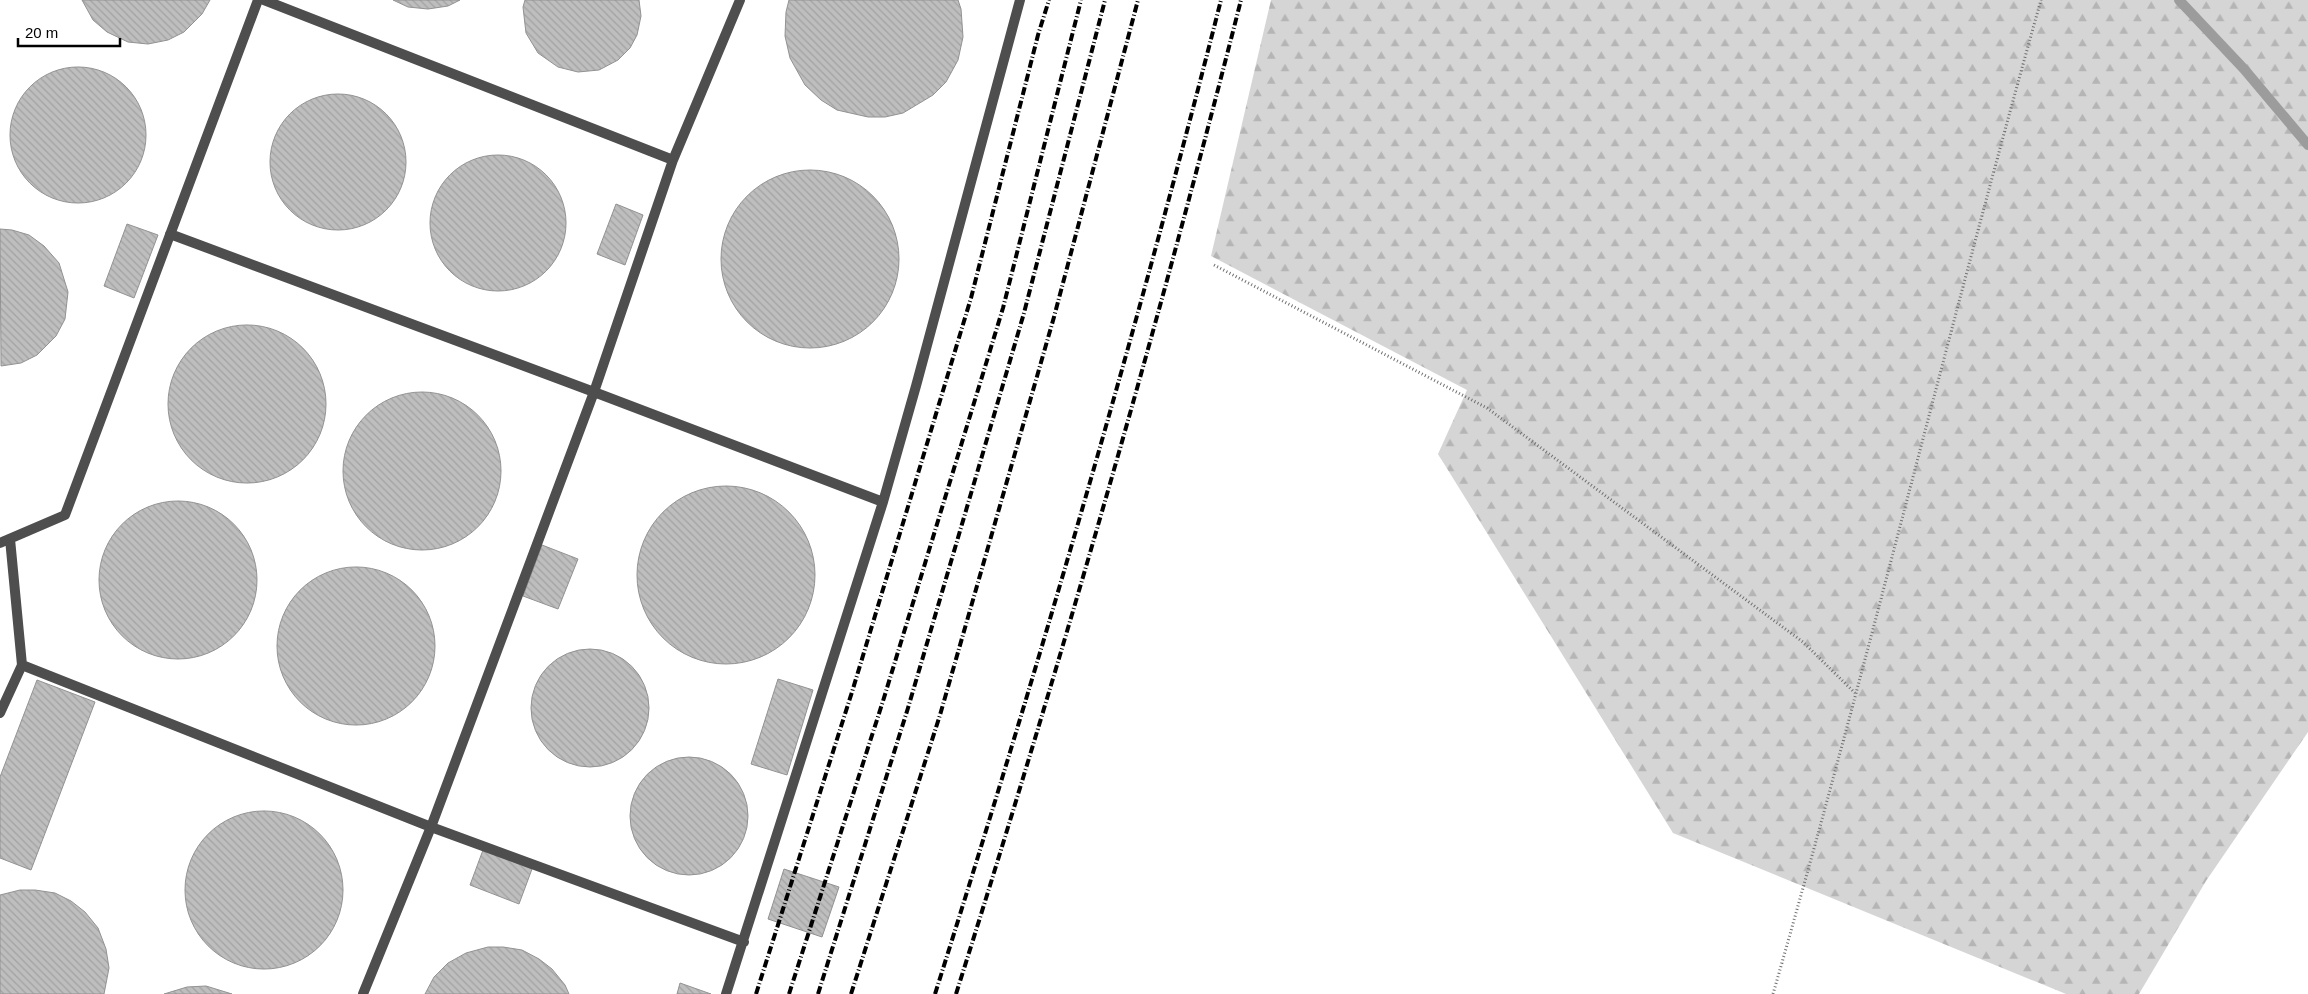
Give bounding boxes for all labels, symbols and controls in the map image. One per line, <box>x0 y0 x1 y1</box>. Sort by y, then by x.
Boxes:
scale bar <box>18 15 120 47</box>
text: 20 m <box>25 24 58 41</box>

